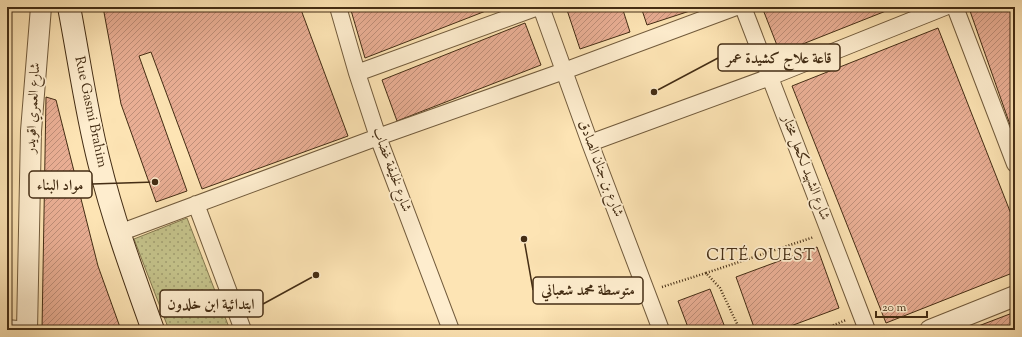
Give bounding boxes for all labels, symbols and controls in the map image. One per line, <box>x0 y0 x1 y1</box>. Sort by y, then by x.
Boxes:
callout: قاعة علاج كشيدة عمر <box>718 44 840 71</box>
text: قاعة علاج كشيدة عمر <box>724 49 832 72</box>
street label: Rue Gasmi Brahim <box>68 54 112 170</box>
street label: شارع العمري اقويدر <box>22 62 46 156</box>
street label: شارع الشهيد لكحل مختار <box>775 111 834 223</box>
street label: شارع بن جنان الصادق <box>572 118 628 220</box>
street label: شارع لخليفة غضاب <box>366 125 416 215</box>
callout: مواد البناء <box>29 171 92 198</box>
text: مواد البناء <box>37 176 83 197</box>
district label: CITÉ OUEST <box>706 245 816 268</box>
callout: متوسطة محمد شعباني <box>533 277 643 304</box>
text: متوسطة محمد شعباني <box>540 281 635 302</box>
callout: ابتدائية ابن خلدون <box>160 290 263 317</box>
scale bar <box>876 293 927 319</box>
text: ابتدائية ابن خلدون <box>167 295 255 316</box>
text: 20 m <box>882 299 907 317</box>

